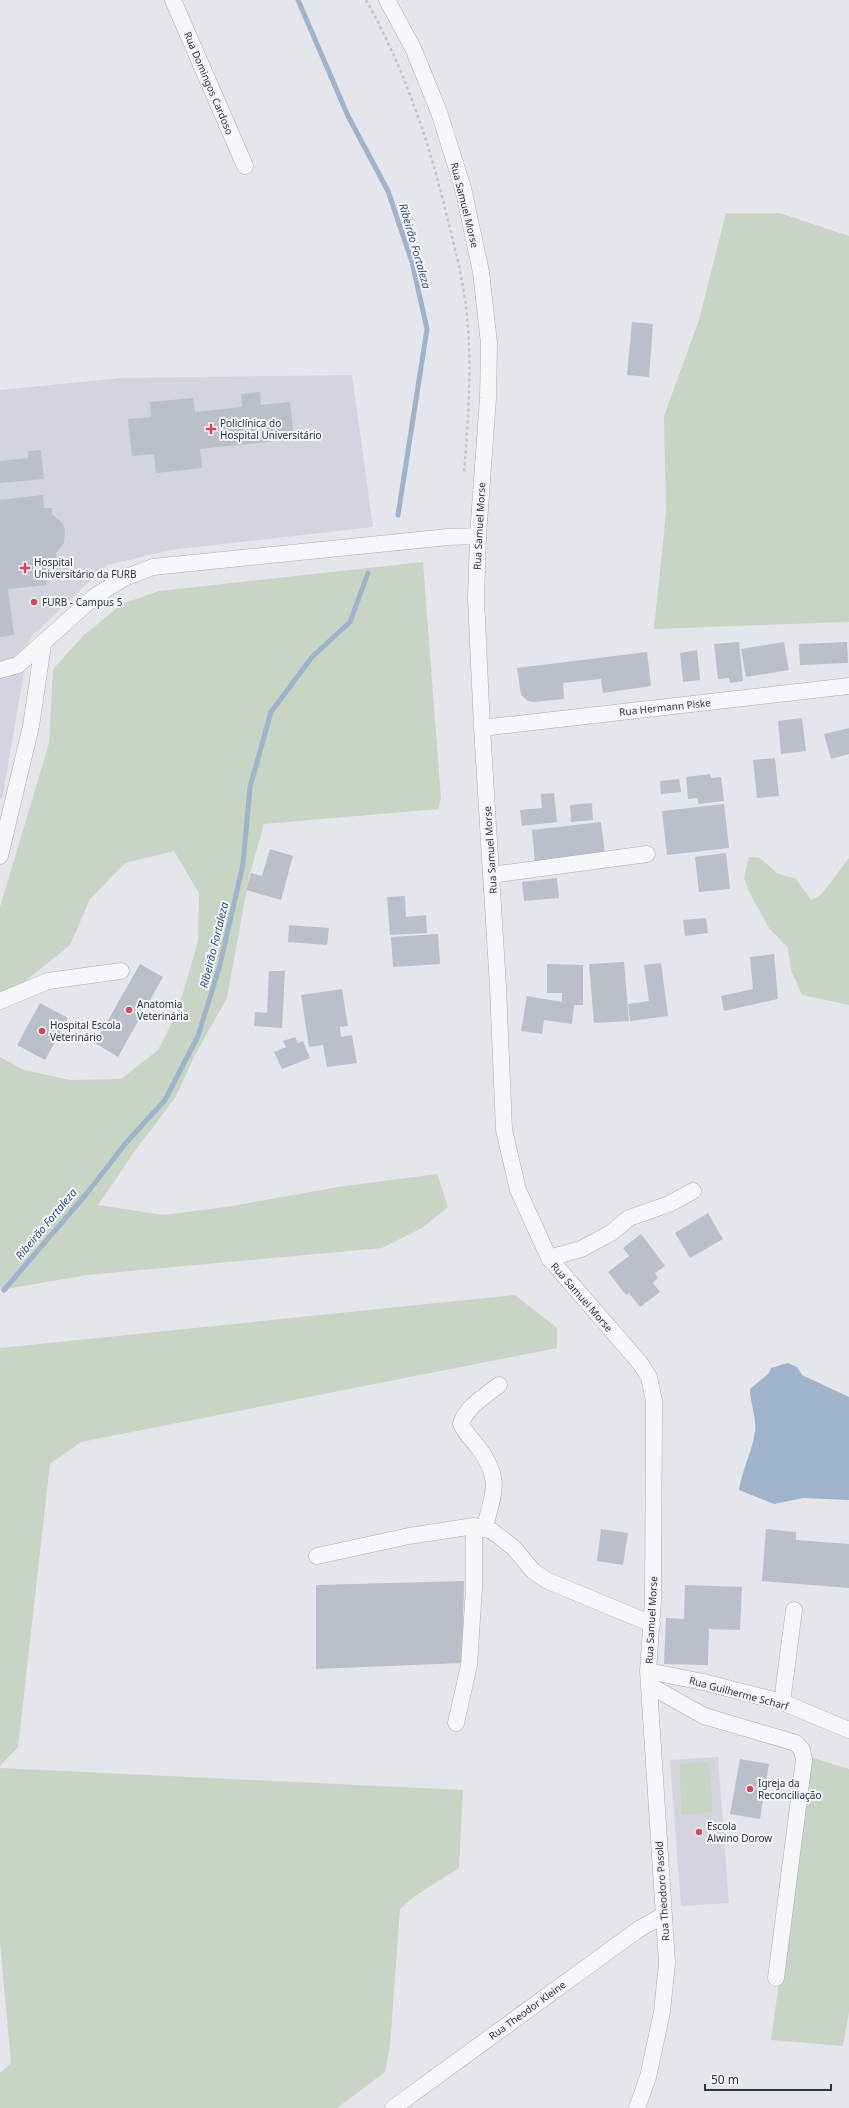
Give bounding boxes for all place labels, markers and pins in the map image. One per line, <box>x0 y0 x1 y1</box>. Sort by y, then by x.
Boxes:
place label: Policlínica do Hospital Universitário <box>220 416 322 442</box>
marker: Policlínica do Hospital Universitário <box>205 423 217 435</box>
place label: Hospital Universitário da FURB <box>34 555 136 581</box>
marker: Hospital Universitário da FURB <box>19 562 31 574</box>
place label: FURB - Campus 5 <box>42 595 123 609</box>
marker: FURB - Campus 5 <box>29 597 39 607</box>
place label: Anatomia Veterinária <box>137 997 189 1023</box>
marker: Anatomia Veterinária <box>124 1005 134 1015</box>
place label: Hospital Escola Veterinário <box>50 1018 121 1044</box>
marker: Hospital Escola Veterinário <box>37 1026 47 1036</box>
place label: Igreja da Reconciliação <box>758 1776 822 1802</box>
marker: Igreja da Reconciliação <box>745 1784 755 1794</box>
place label: Escola Alwino Dorow <box>707 1819 772 1845</box>
marker: Escola Alwino Dorow <box>694 1827 704 1837</box>

